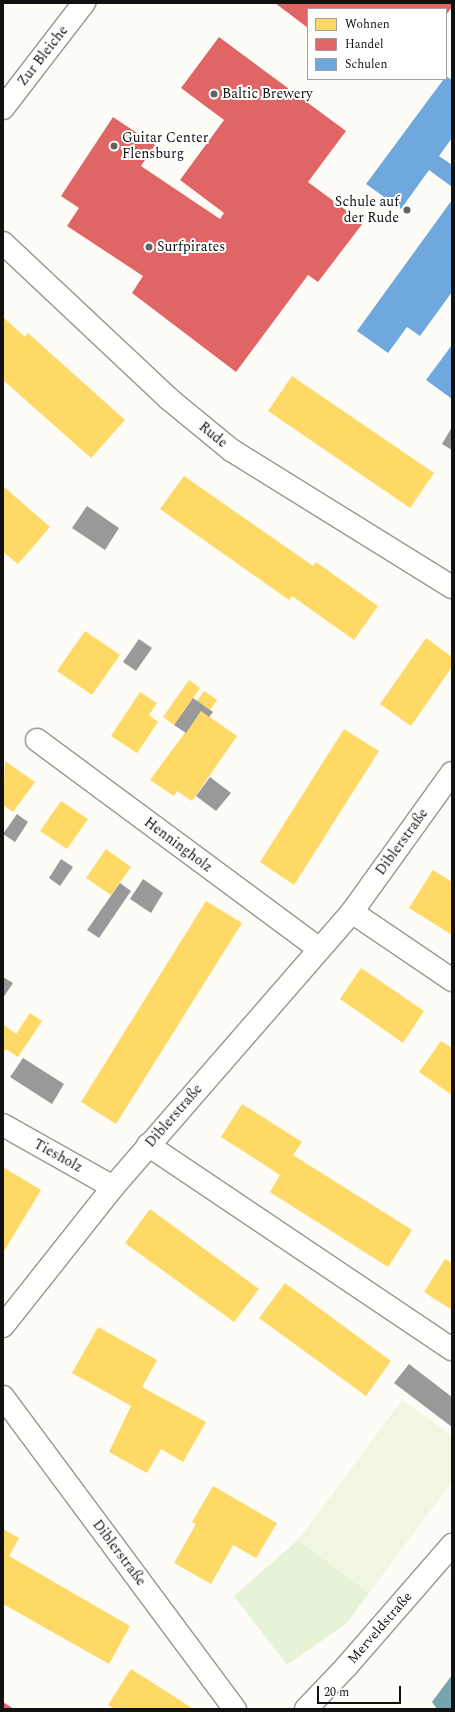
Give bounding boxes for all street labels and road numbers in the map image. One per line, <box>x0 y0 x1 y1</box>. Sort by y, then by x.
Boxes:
street label: Zur Bleiche <box>14 22 72 90</box>
street label: Rude <box>195 418 231 452</box>
street label: Diblerstraße <box>372 805 432 879</box>
street label: Henningholz <box>141 814 215 876</box>
street label: Diblerstraße <box>142 1081 206 1151</box>
street label: Tiesholz <box>31 1136 85 1176</box>
street label: Diblerstraße <box>89 1517 149 1589</box>
street label: Merveldstraße <box>344 1589 416 1667</box>

